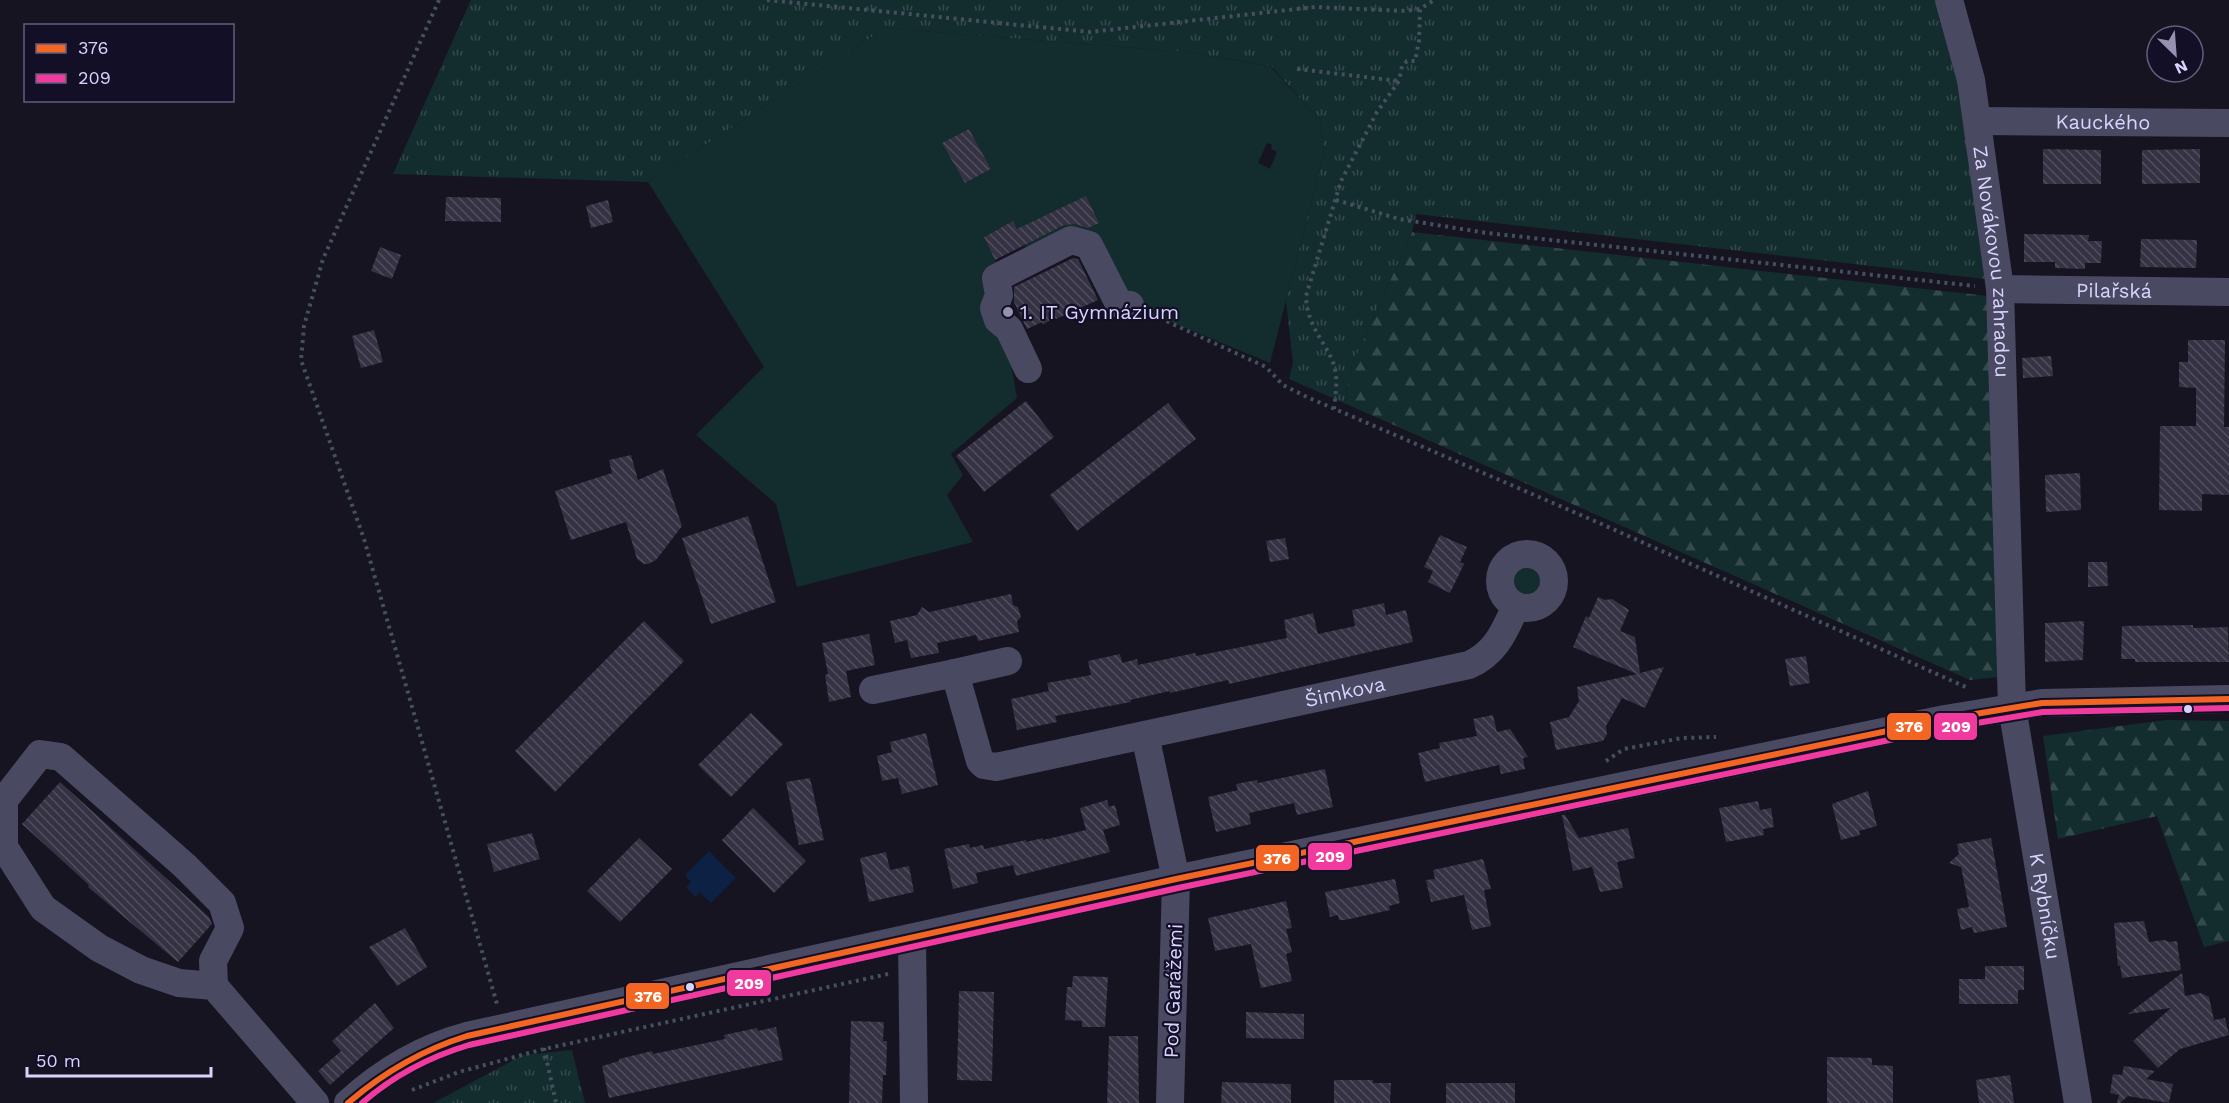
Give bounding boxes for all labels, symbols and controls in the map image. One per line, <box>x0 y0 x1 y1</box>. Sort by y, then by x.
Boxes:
legend <box>24 24 234 102</box>
north arrow <box>2145 24 2205 84</box>
text: 376 <box>78 37 108 58</box>
text: N <box>2172 56 2191 78</box>
text: 209 <box>78 67 111 88</box>
street label: Kauckého <box>2056 110 2150 134</box>
street label: Za Novákovou zahradou <box>1968 144 2015 378</box>
street label: Pilařská <box>2076 278 2152 303</box>
place label: 1. IT Gymnázium <box>1020 300 1179 324</box>
marker: 1. IT Gymnázium <box>1001 305 1015 319</box>
street label: Šimkova <box>1303 671 1387 712</box>
unlabelled marker <box>2182 703 2194 715</box>
line badge: 376 <box>1886 712 1932 741</box>
line badge: 209 <box>1933 712 1978 741</box>
text: 376 <box>1895 717 1923 736</box>
text: 209 <box>1941 717 1971 736</box>
line badge: 209 <box>1307 842 1353 871</box>
line badge: 376 <box>1255 844 1300 872</box>
text: 209 <box>1315 847 1345 866</box>
text: 376 <box>1263 849 1291 868</box>
street label: K Rybníčku <box>2024 851 2066 961</box>
street label: Pod Garážemi <box>1159 923 1187 1059</box>
line badge: 209 <box>726 969 772 997</box>
text: 209 <box>734 974 764 993</box>
unlabelled marker <box>684 981 696 993</box>
line badge: 376 <box>625 982 670 1010</box>
text: 376 <box>634 987 662 1006</box>
scale bar <box>27 1040 212 1078</box>
text: 50 m <box>36 1050 81 1071</box>

